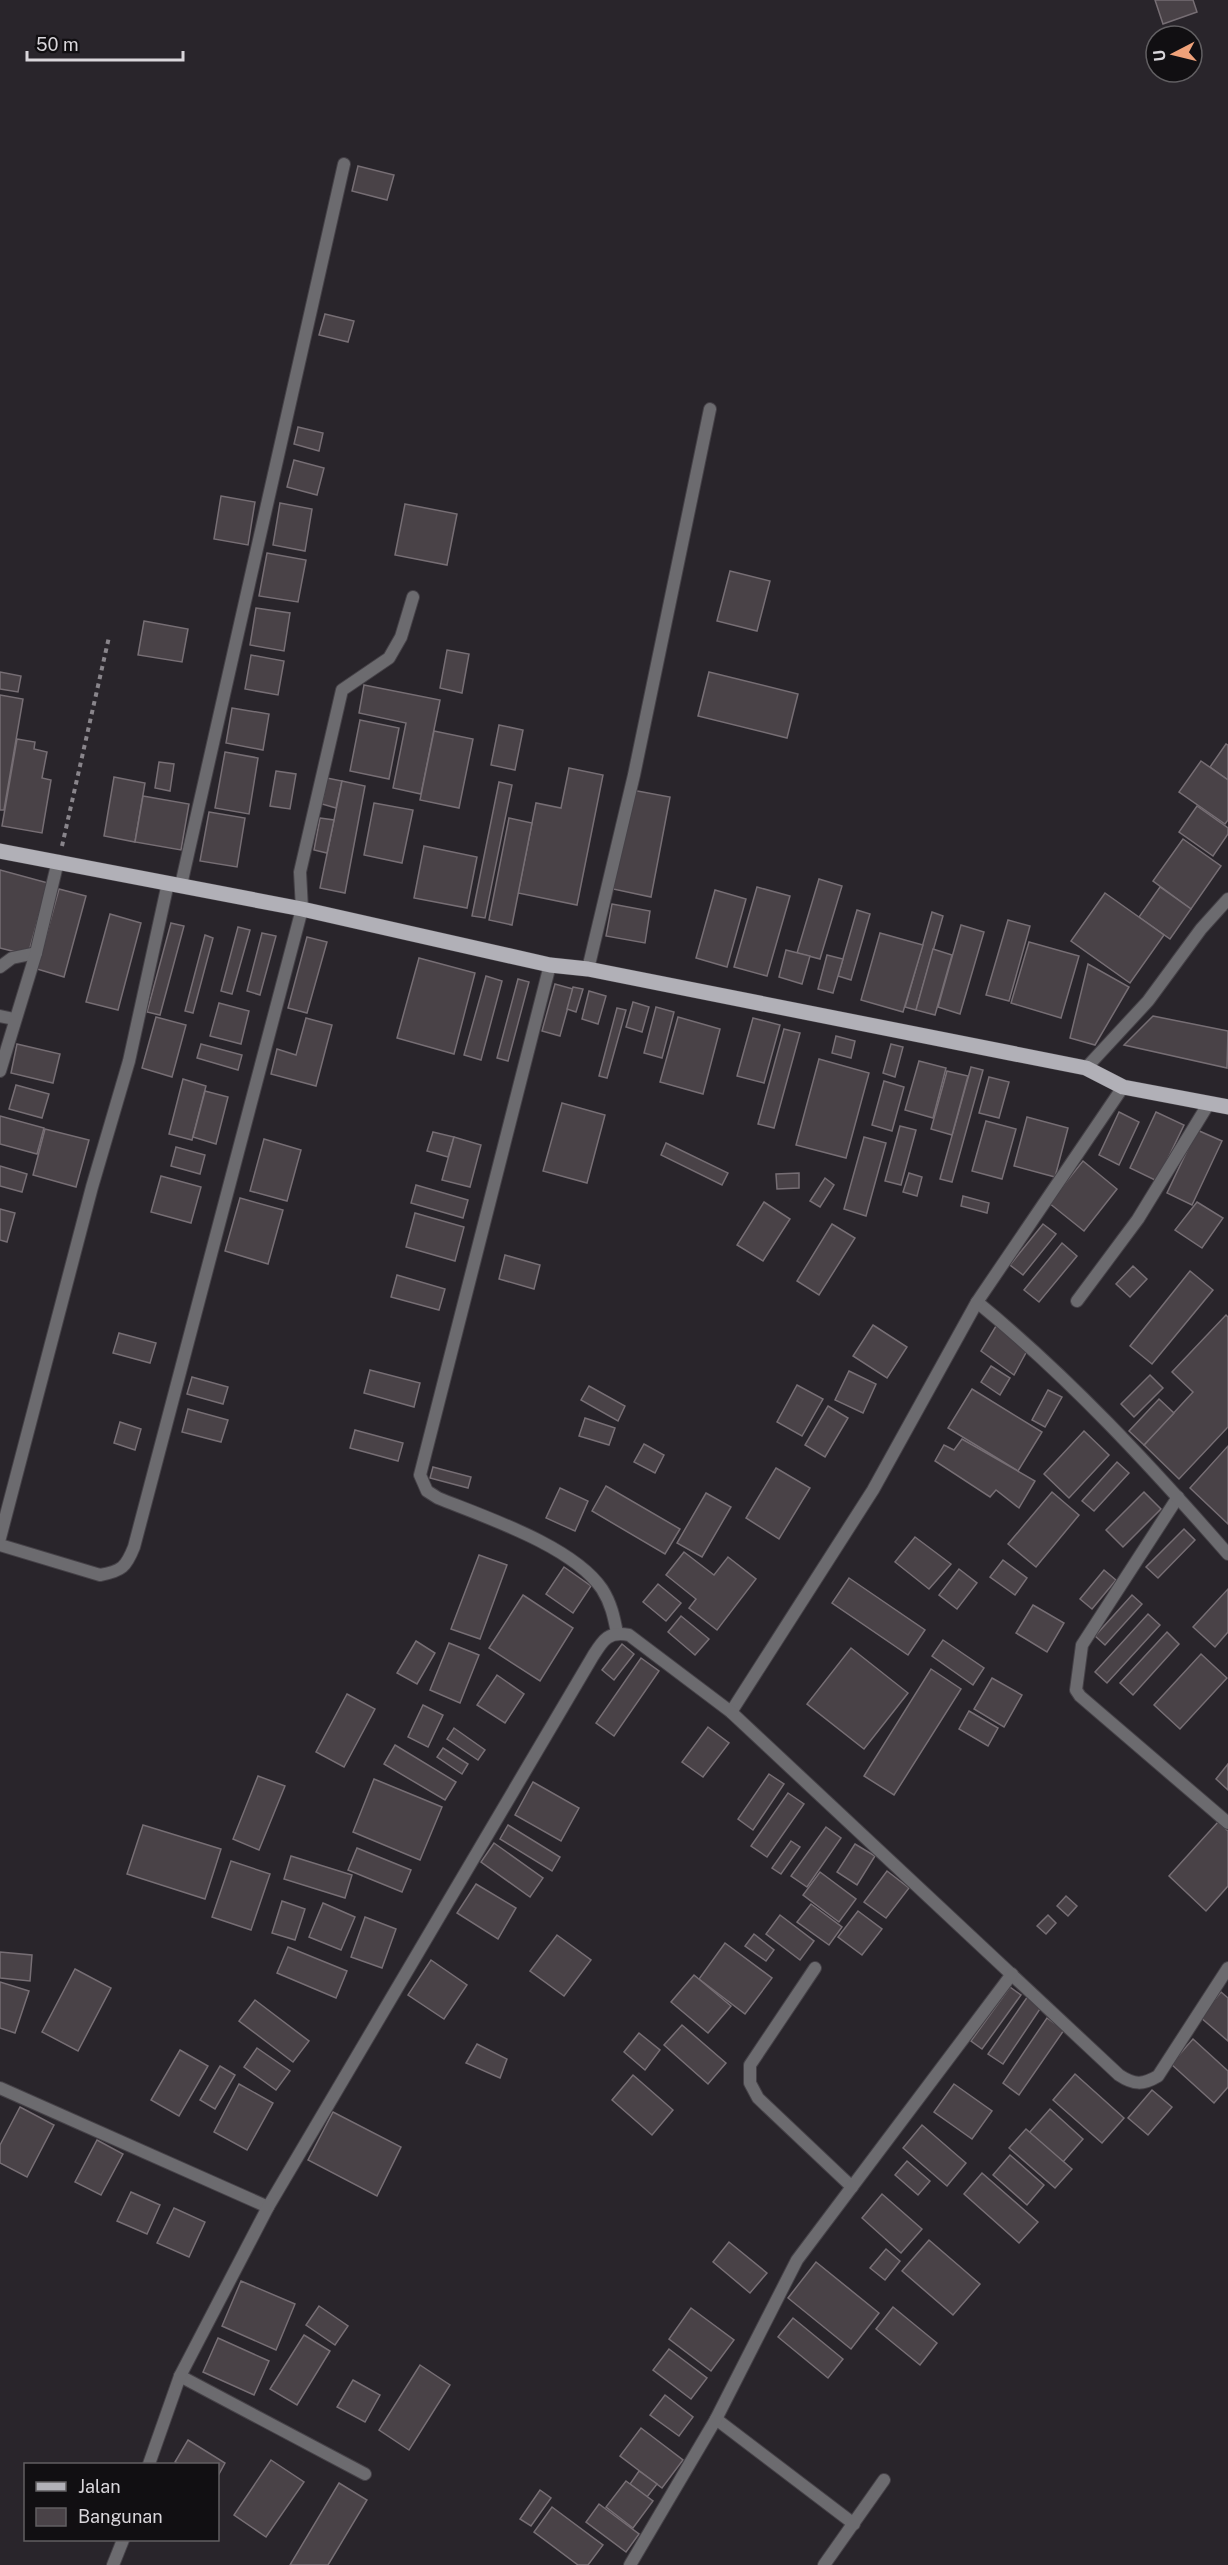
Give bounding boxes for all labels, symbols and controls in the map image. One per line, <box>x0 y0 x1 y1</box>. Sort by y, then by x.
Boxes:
scale bar <box>27 24 183 62</box>
north arrow <box>1144 24 1204 84</box>
text: 50 m <box>36 34 79 55</box>
text: U <box>1149 49 1170 63</box>
legend <box>24 2463 219 2541</box>
text: Jalan <box>78 2476 121 2497</box>
text: Bangunan <box>78 2506 163 2527</box>

